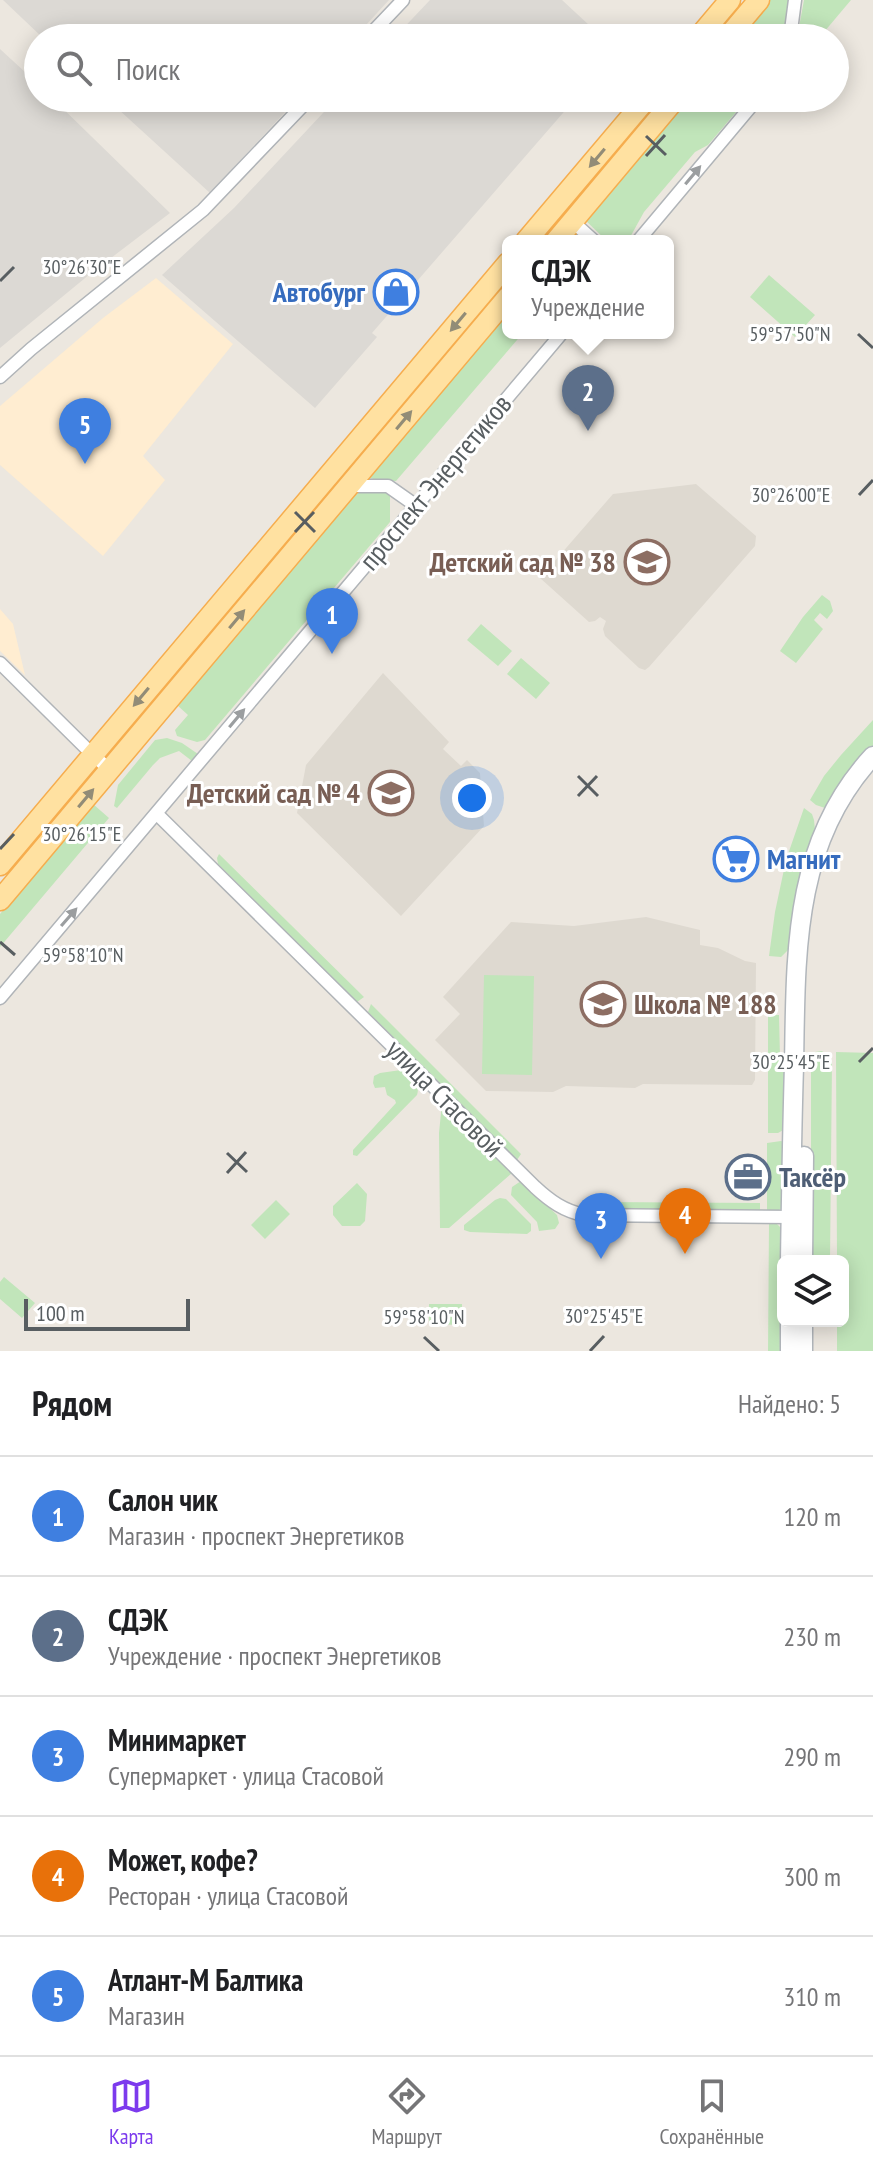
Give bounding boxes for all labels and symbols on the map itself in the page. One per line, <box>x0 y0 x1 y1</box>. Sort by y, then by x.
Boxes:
one-way arrow <box>589 147 606 167</box>
one-way arrow <box>684 165 701 185</box>
text: 30°26'30"E <box>43 254 121 280</box>
shop icon: Автобург <box>372 268 420 316</box>
place label: Автобург <box>272 273 365 310</box>
one-way arrow <box>450 312 467 332</box>
text: 59°57'50"N <box>750 321 830 347</box>
pin: 2 <box>562 365 614 431</box>
street label: проспект Энергетиков <box>350 386 519 577</box>
pin: 5 <box>59 398 111 464</box>
one-way arrow <box>395 410 412 430</box>
text: 30°26'00"E <box>752 482 830 508</box>
school or university icon: Детский сад № 38 <box>623 538 671 586</box>
place label: Детский сад № 38 <box>430 543 616 580</box>
pin: 1 <box>306 588 358 654</box>
one-way arrow <box>228 609 245 629</box>
one-way arrow <box>133 687 150 707</box>
one-way arrow <box>228 709 245 729</box>
school or university icon: Детский сад № 4 <box>367 769 415 817</box>
place label: Детский сад № 4 <box>187 774 361 811</box>
your location <box>452 778 492 818</box>
one-way arrow <box>77 788 94 808</box>
text: 30°26'15"E <box>43 821 121 847</box>
supermarket icon: Магнит <box>712 835 760 883</box>
place label: Магнит <box>767 840 841 877</box>
one-way arrow <box>60 907 77 927</box>
text: 59°58'10"N <box>43 942 123 968</box>
school or university icon: Школа № 188 <box>579 980 627 1028</box>
place label: Школа № 188 <box>634 985 777 1022</box>
street label: улица Стасовой <box>378 1031 512 1165</box>
text: 30°25'45"E <box>752 1049 830 1075</box>
office icon: Таксёр <box>724 1153 772 1201</box>
place label: Таксёр <box>779 1158 846 1195</box>
pin: 4 <box>659 1188 711 1254</box>
pin: 3 <box>575 1193 627 1259</box>
scale bar <box>24 1295 190 1331</box>
text: 30°25'45"E <box>565 1303 643 1329</box>
text: 59°58'10"N <box>384 1304 464 1330</box>

